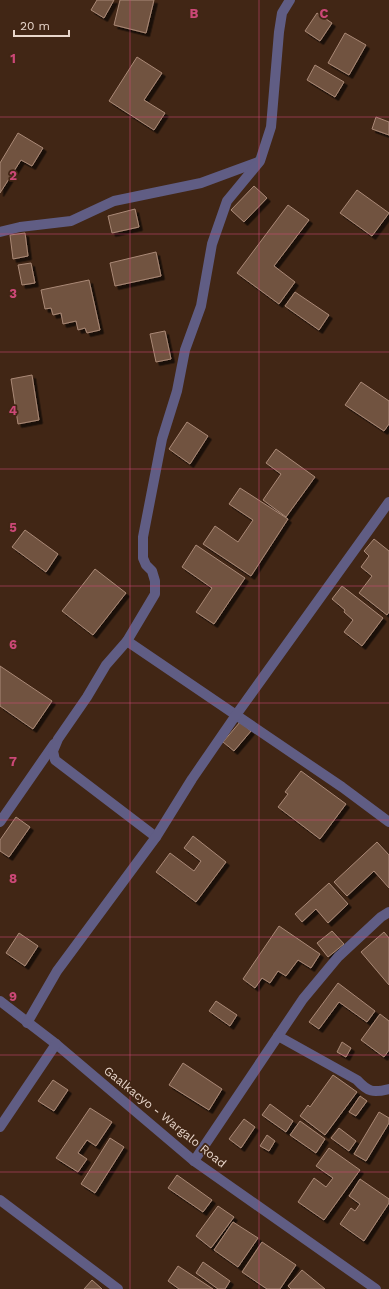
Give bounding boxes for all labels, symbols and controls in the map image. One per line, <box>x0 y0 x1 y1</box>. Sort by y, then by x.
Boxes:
text: B <box>190 6 199 21</box>
text: C <box>320 6 329 21</box>
scale bar <box>14 12 69 38</box>
text: 20 m <box>20 19 50 33</box>
text: 1 <box>10 51 16 66</box>
text: 2 <box>9 168 17 183</box>
text: 3 <box>9 286 17 301</box>
text: 4 <box>9 403 18 418</box>
text: 5 <box>9 520 17 535</box>
text: 6 <box>9 637 17 652</box>
text: 7 <box>9 754 17 769</box>
text: 8 <box>9 871 17 886</box>
text: 9 <box>9 989 17 1004</box>
street label: Gaalkacyo - Wargalo Road <box>101 1063 229 1171</box>

